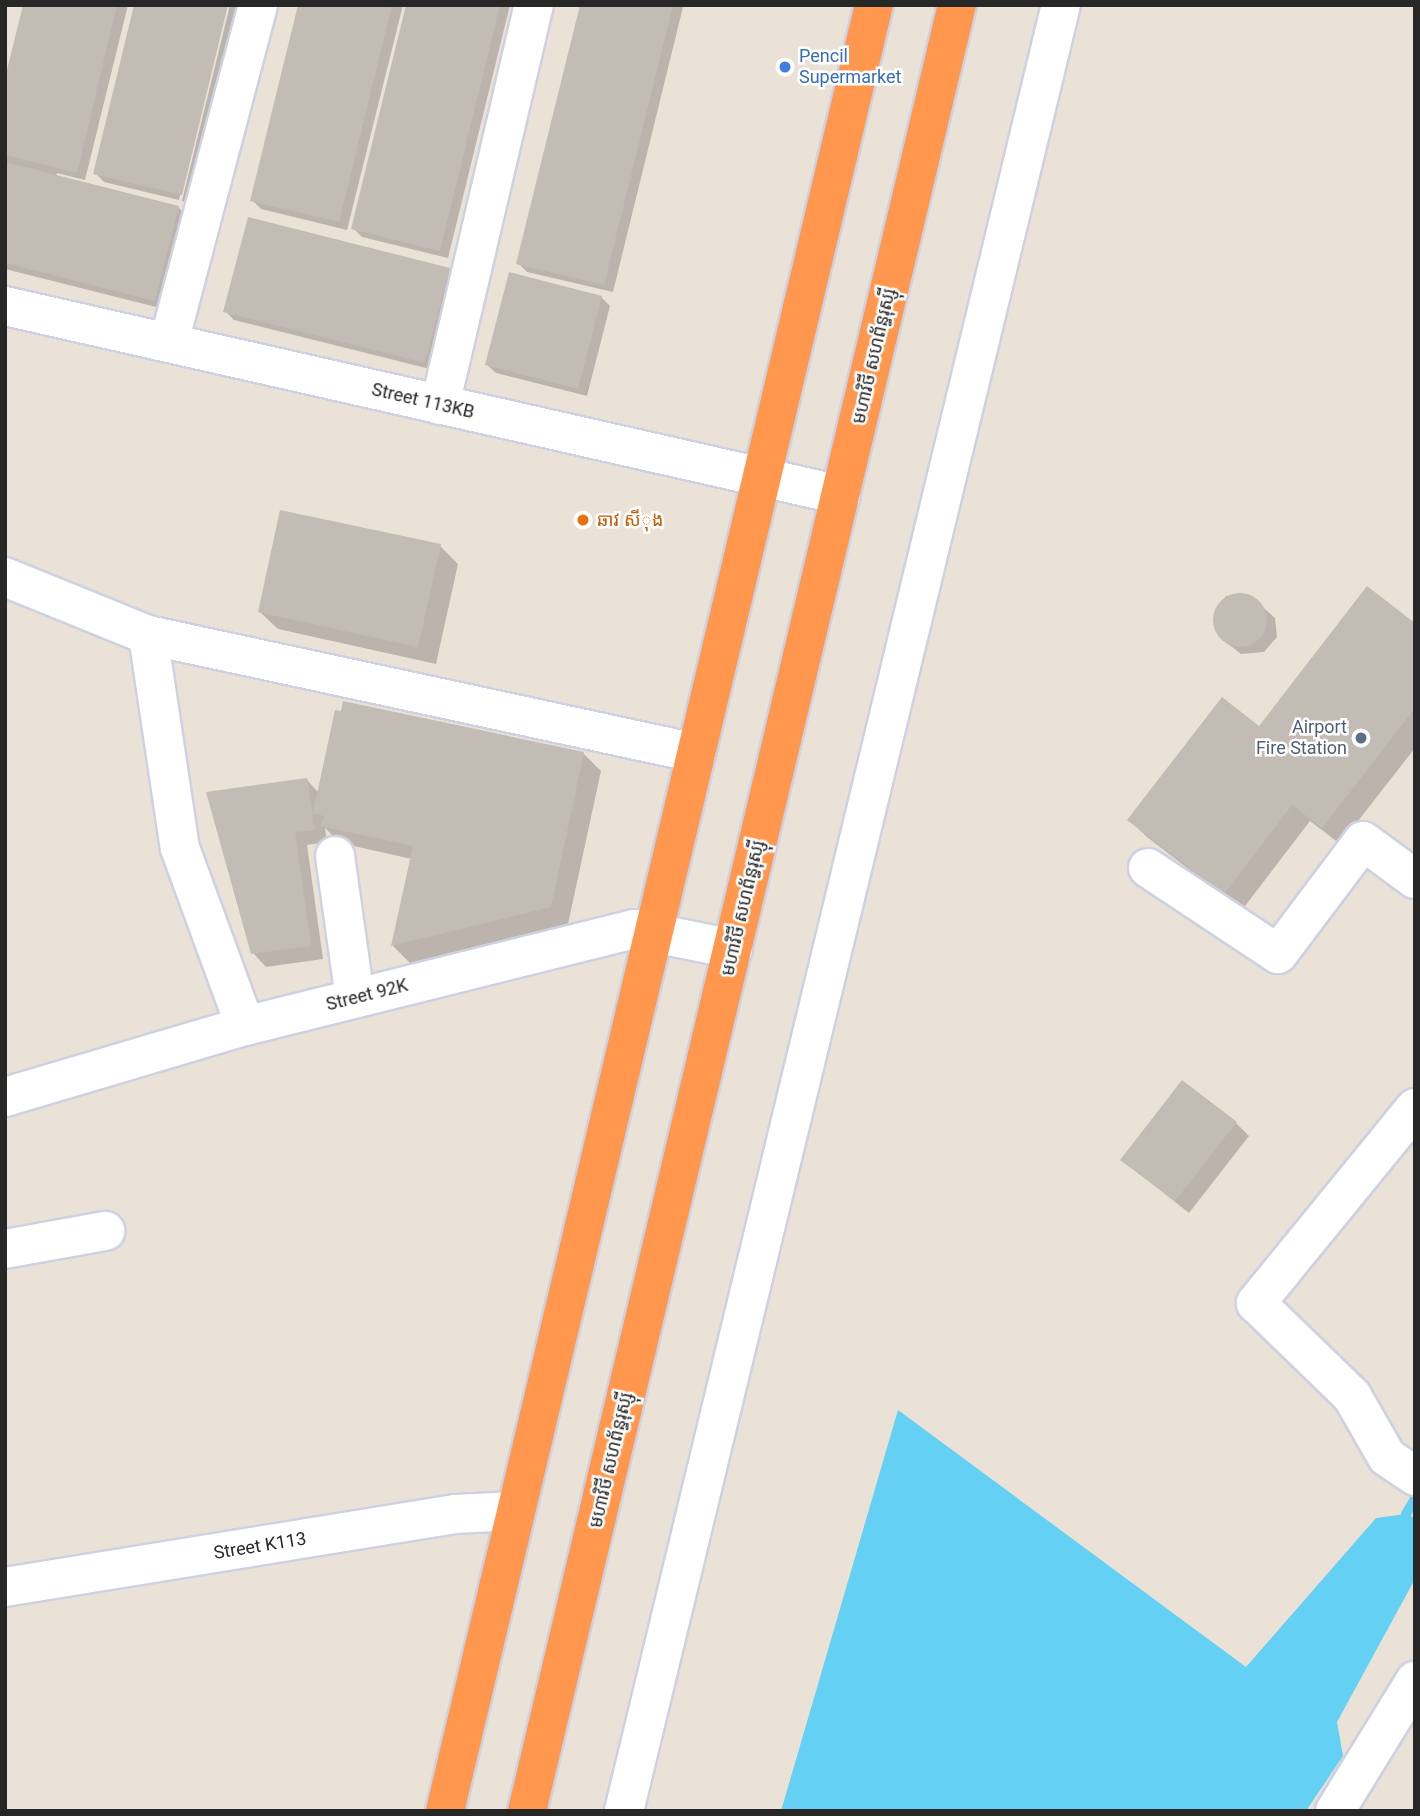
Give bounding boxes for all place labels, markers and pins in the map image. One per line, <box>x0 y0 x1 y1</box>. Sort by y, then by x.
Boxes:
place label: Pencil Supermarket <box>799 46 901 88</box>
marker: Pencil Supermarket <box>777 59 793 75</box>
place label: ឆាវ សីុង <box>597 509 664 531</box>
marker: ឆាវ សីុង <box>575 512 591 528</box>
place label: Airport Fire Station <box>1256 717 1347 760</box>
marker: Airport Fire Station <box>1353 730 1369 746</box>

